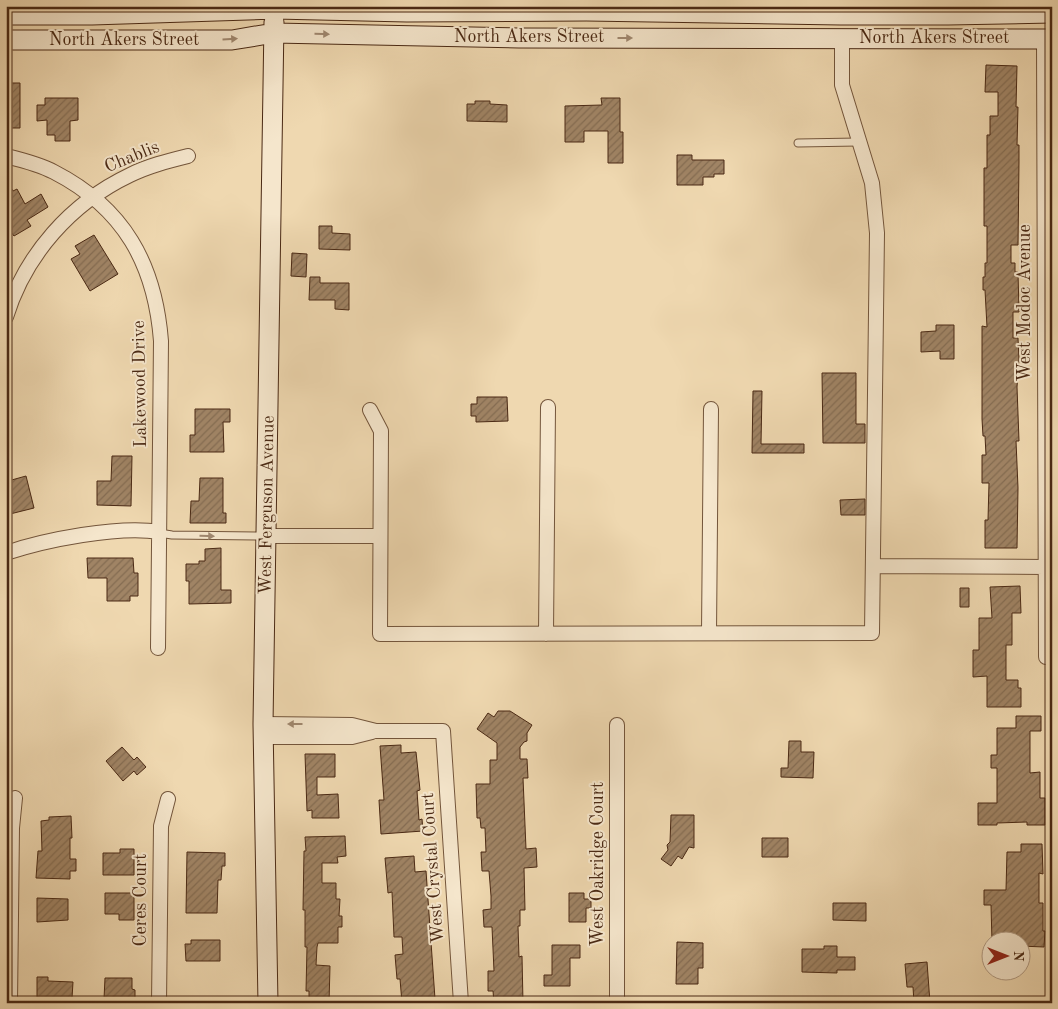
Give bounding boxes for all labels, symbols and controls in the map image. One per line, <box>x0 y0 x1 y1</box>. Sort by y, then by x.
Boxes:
street label: North Akers Street <box>454 28 604 46</box>
street label: North Akers Street <box>859 29 1009 47</box>
one-way arrow <box>315 30 331 38</box>
street label: North Akers Street <box>49 31 199 49</box>
one-way arrow <box>617 34 633 42</box>
one-way arrow <box>222 35 238 43</box>
street label: Chablis <box>102 138 162 176</box>
street label: West Modoc Avenue <box>1016 224 1034 382</box>
street label: Lakewood Drive <box>130 320 150 448</box>
street label: West Ferguson Avenue <box>256 415 278 595</box>
one-way arrow <box>199 532 215 540</box>
one-way arrow <box>287 720 303 728</box>
street label: West Oakridge Court <box>589 782 607 946</box>
street label: West Crystal Court <box>419 792 447 944</box>
street label: Ceres Court <box>132 853 150 947</box>
north arrow <box>980 932 1030 982</box>
text: N <box>1011 951 1025 962</box>

